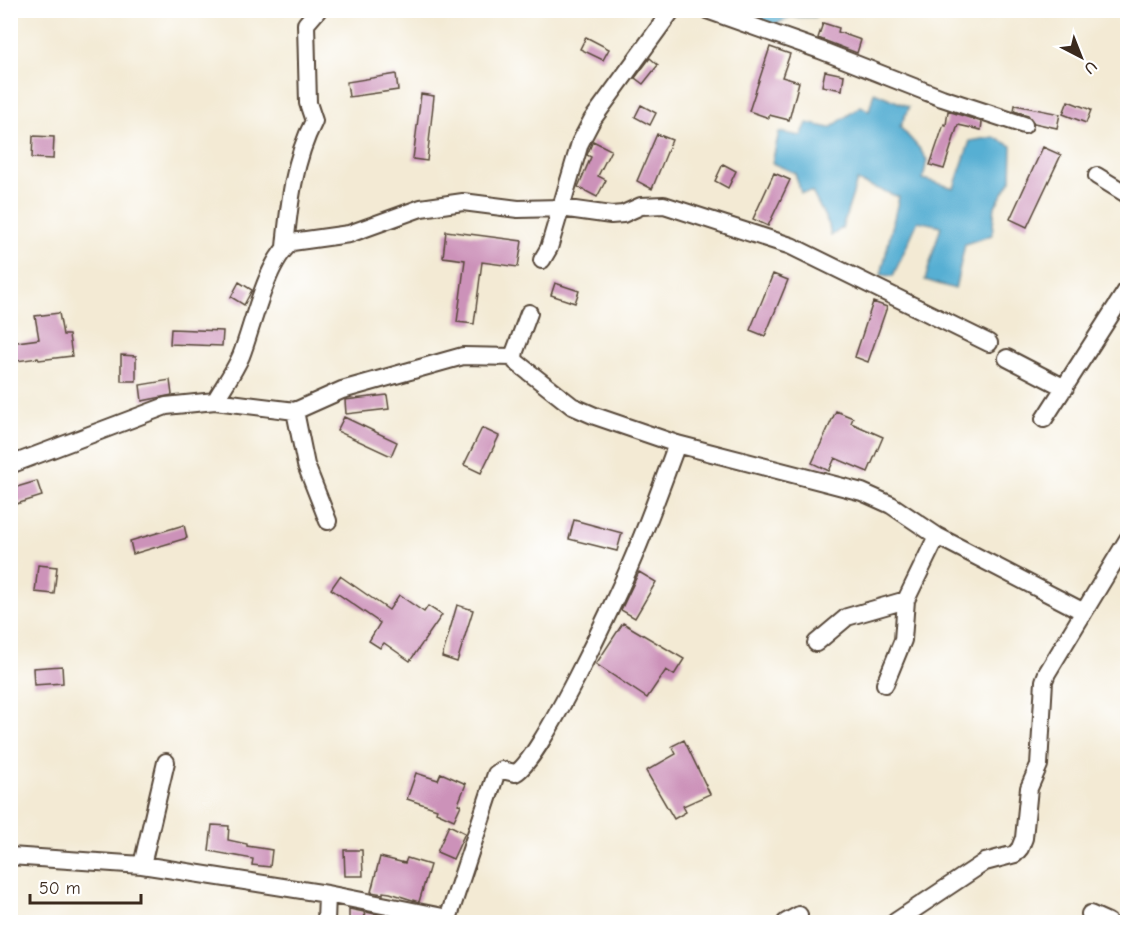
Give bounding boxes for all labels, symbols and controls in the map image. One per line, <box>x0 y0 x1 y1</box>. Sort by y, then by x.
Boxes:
north arrow <box>1051 27 1111 87</box>
text: U <box>1080 57 1100 78</box>
scale bar <box>30 867 141 905</box>
text: 50 m <box>39 878 81 899</box>

